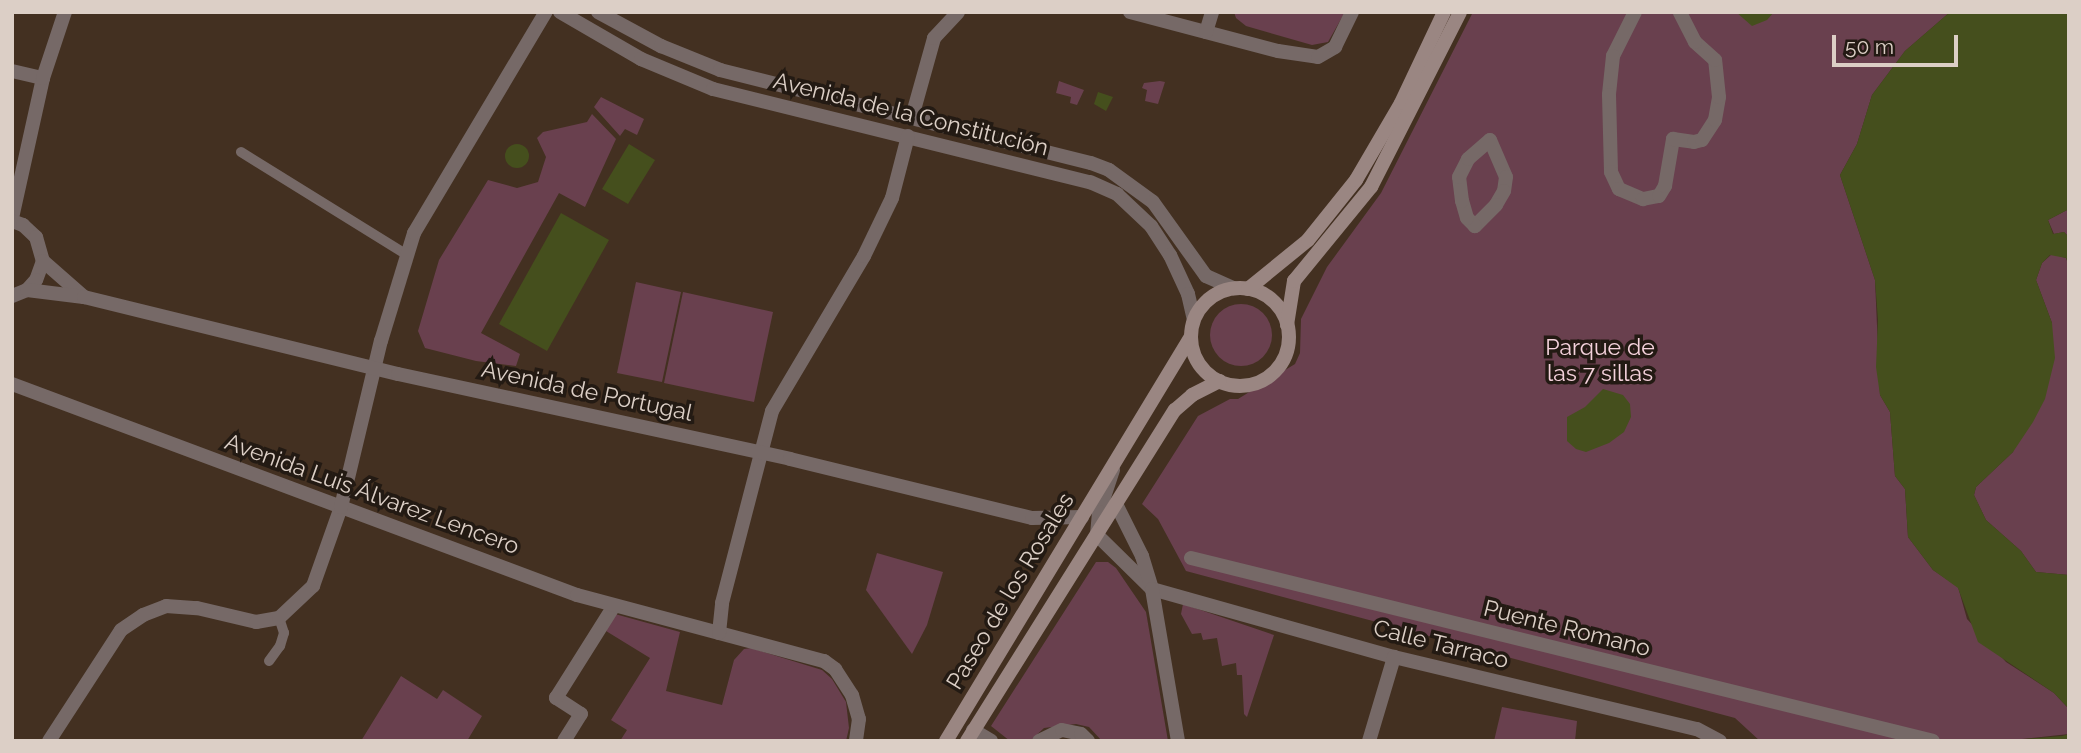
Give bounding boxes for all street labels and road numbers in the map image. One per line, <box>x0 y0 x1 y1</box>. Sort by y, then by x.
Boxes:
street label: Avenida de la Constitución <box>771 66 1051 162</box>
street label: Avenida de Portugal <box>479 355 695 427</box>
street label: Avenida Luis Álvarez Lencero <box>221 428 523 560</box>
street label: Paseo de los Rosales <box>940 488 1080 694</box>
street label: Puente Romano <box>1481 594 1653 662</box>
street label: Calle Tarraco <box>1370 614 1512 674</box>

